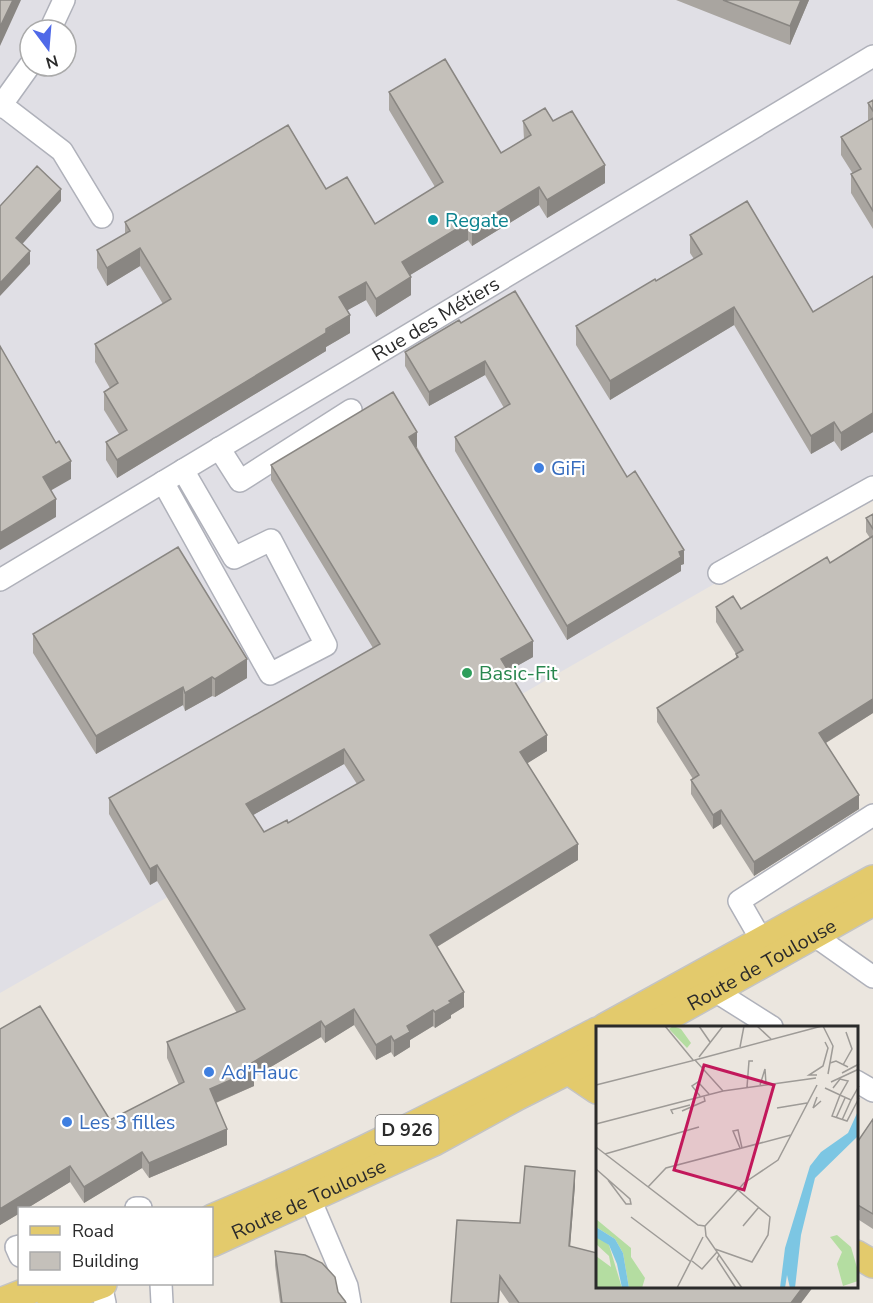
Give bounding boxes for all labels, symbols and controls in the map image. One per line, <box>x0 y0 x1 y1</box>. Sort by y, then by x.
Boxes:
north arrow <box>18 18 78 78</box>
text: N <box>43 49 61 74</box>
place label: Regate <box>445 207 509 234</box>
marker: Regate <box>426 213 440 227</box>
street label: Rue des Métiers <box>367 270 505 368</box>
place label: GiFi <box>551 455 586 482</box>
marker: GiFi <box>532 461 546 475</box>
place label: Basic-Fit <box>479 660 559 687</box>
marker: Basic-Fit <box>460 666 474 680</box>
street label: Route de Toulouse <box>682 912 841 1017</box>
inset map <box>596 1026 858 1288</box>
place label: Ad’Hauc <box>221 1059 298 1086</box>
marker: Ad’Hauc <box>202 1065 216 1079</box>
place label: Les 3 filles <box>79 1109 175 1136</box>
marker: Les 3 filles <box>60 1115 74 1129</box>
road number: D 926 <box>376 1115 438 1145</box>
street label: Route de Toulouse <box>227 1153 390 1246</box>
legend <box>18 1207 213 1285</box>
text: Road <box>72 1219 114 1243</box>
text: Building <box>72 1249 139 1273</box>

